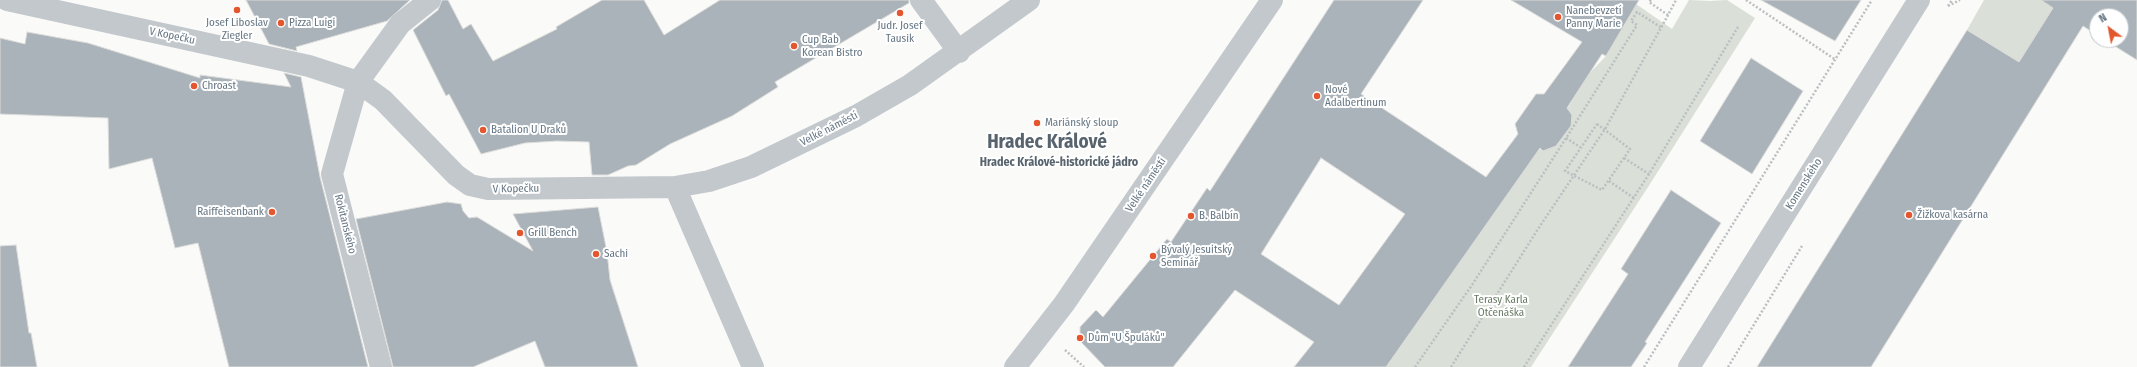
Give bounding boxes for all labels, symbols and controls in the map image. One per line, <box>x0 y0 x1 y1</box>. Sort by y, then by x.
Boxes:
place label: Nanebevzetí Panny Marie <box>1566 4 1622 30</box>
marker: Josef Liboslav Ziegler <box>232 5 242 15</box>
marker: Judr. Josef Tausik <box>895 8 905 18</box>
north arrow <box>2089 8 2129 48</box>
text: N <box>2097 11 2109 26</box>
marker: Nanebevzetí Panny Marie <box>1553 12 1563 22</box>
place label: Josef Liboslav Ziegler <box>206 16 268 42</box>
place label: Pizza Luigi <box>289 16 335 30</box>
marker: Pizza Luigi <box>276 18 286 28</box>
place label: Judr. Josef Tausik <box>878 19 922 45</box>
street label: V Kopečku <box>148 25 196 47</box>
place label: Cup Bab Korean Bistro <box>802 33 862 59</box>
marker: Cup Bab Korean Bistro <box>789 41 799 51</box>
place label: Chroast <box>202 79 236 93</box>
marker: Chroast <box>189 81 199 91</box>
place label: Nové Adalbertinum <box>1325 83 1386 109</box>
marker: Nové Adalbertinum <box>1312 91 1322 101</box>
street label: Velké náměstí <box>798 109 860 149</box>
place label: Mariánský sloup <box>1045 116 1118 130</box>
marker: Mariánský sloup <box>1032 118 1042 128</box>
place label: Batalion U Draků <box>491 123 566 137</box>
marker: Batalion U Draků <box>478 125 488 135</box>
district label: Hradec Králové <box>987 132 1107 154</box>
street label: Velké náměstí <box>1123 155 1169 215</box>
district label: Hradec Králové-historické jádro <box>980 156 1138 170</box>
street label: Komenského <box>1783 156 1825 212</box>
street label: V Kopečku <box>493 182 539 196</box>
street label: Rokitanského <box>331 193 359 255</box>
place label: Raiffeisenbank <box>197 205 264 219</box>
marker: Raiffeisenbank <box>267 207 277 217</box>
place label: Žižkova kasárna <box>1917 208 1988 222</box>
place label: B. Balbín <box>1199 209 1239 223</box>
marker: Žižkova kasárna <box>1904 210 1914 220</box>
marker: B. Balbín <box>1186 211 1196 221</box>
place label: Grill Bench <box>528 226 577 240</box>
marker: Grill Bench <box>515 228 525 238</box>
place label: Bývalý Jesuitský Seminář <box>1161 243 1232 269</box>
place label: Sachi <box>604 247 628 261</box>
marker: Sachi <box>591 249 601 259</box>
marker: Bývalý Jesuitský Seminář <box>1148 251 1158 261</box>
park label: Terasy Karla Otčenáška <box>1474 293 1528 319</box>
place label: Dům "U Špuláků" <box>1088 331 1165 345</box>
marker: Dům "U Špuláků" <box>1075 333 1085 343</box>

